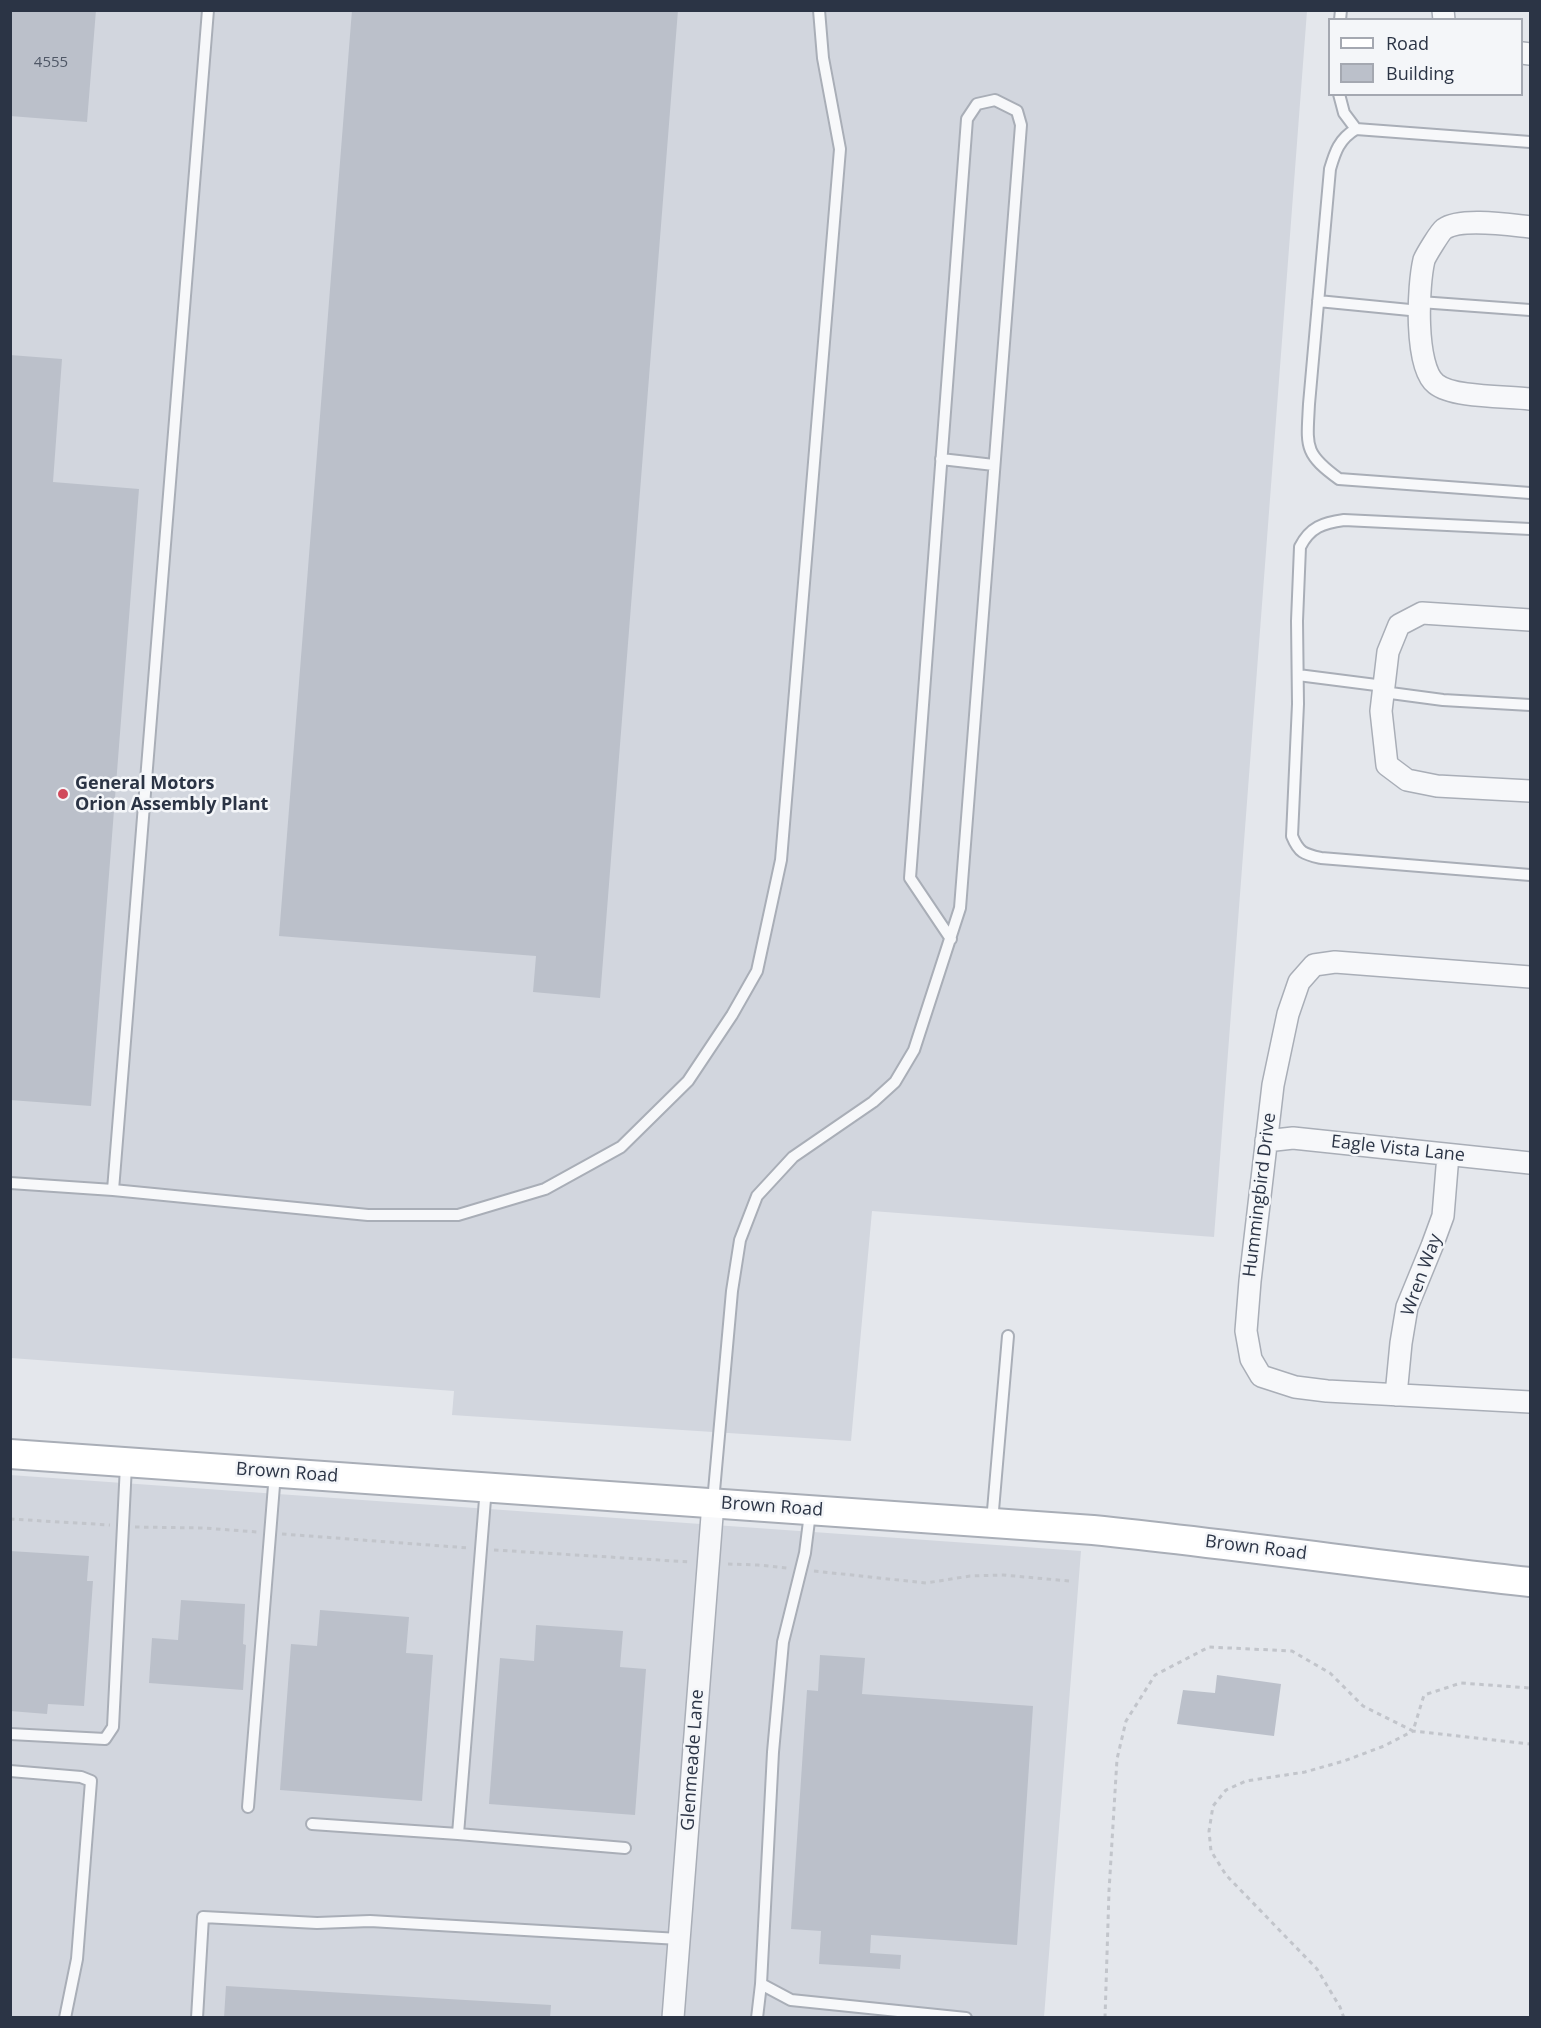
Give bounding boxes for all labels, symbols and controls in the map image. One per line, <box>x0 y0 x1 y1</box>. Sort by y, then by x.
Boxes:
legend <box>1328 18 1523 96</box>
text: Road <box>1386 31 1429 55</box>
house number: 4555 <box>34 54 68 72</box>
text: Building <box>1386 61 1454 85</box>
place label: General Motors Orion Assembly Plant <box>75 773 268 816</box>
marker: General Motors Orion Assembly Plant <box>56 787 70 801</box>
street label: Hummingbird Drive <box>1239 1111 1281 1279</box>
street label: Eagle Vista Lane <box>1330 1131 1466 1167</box>
street label: Wren Way <box>1397 1231 1447 1319</box>
street label: Brown Road <box>235 1459 339 1487</box>
street label: Brown Road <box>720 1493 824 1521</box>
street label: Brown Road <box>1204 1531 1308 1565</box>
street label: Glenmeade Lane <box>677 1688 709 1832</box>

